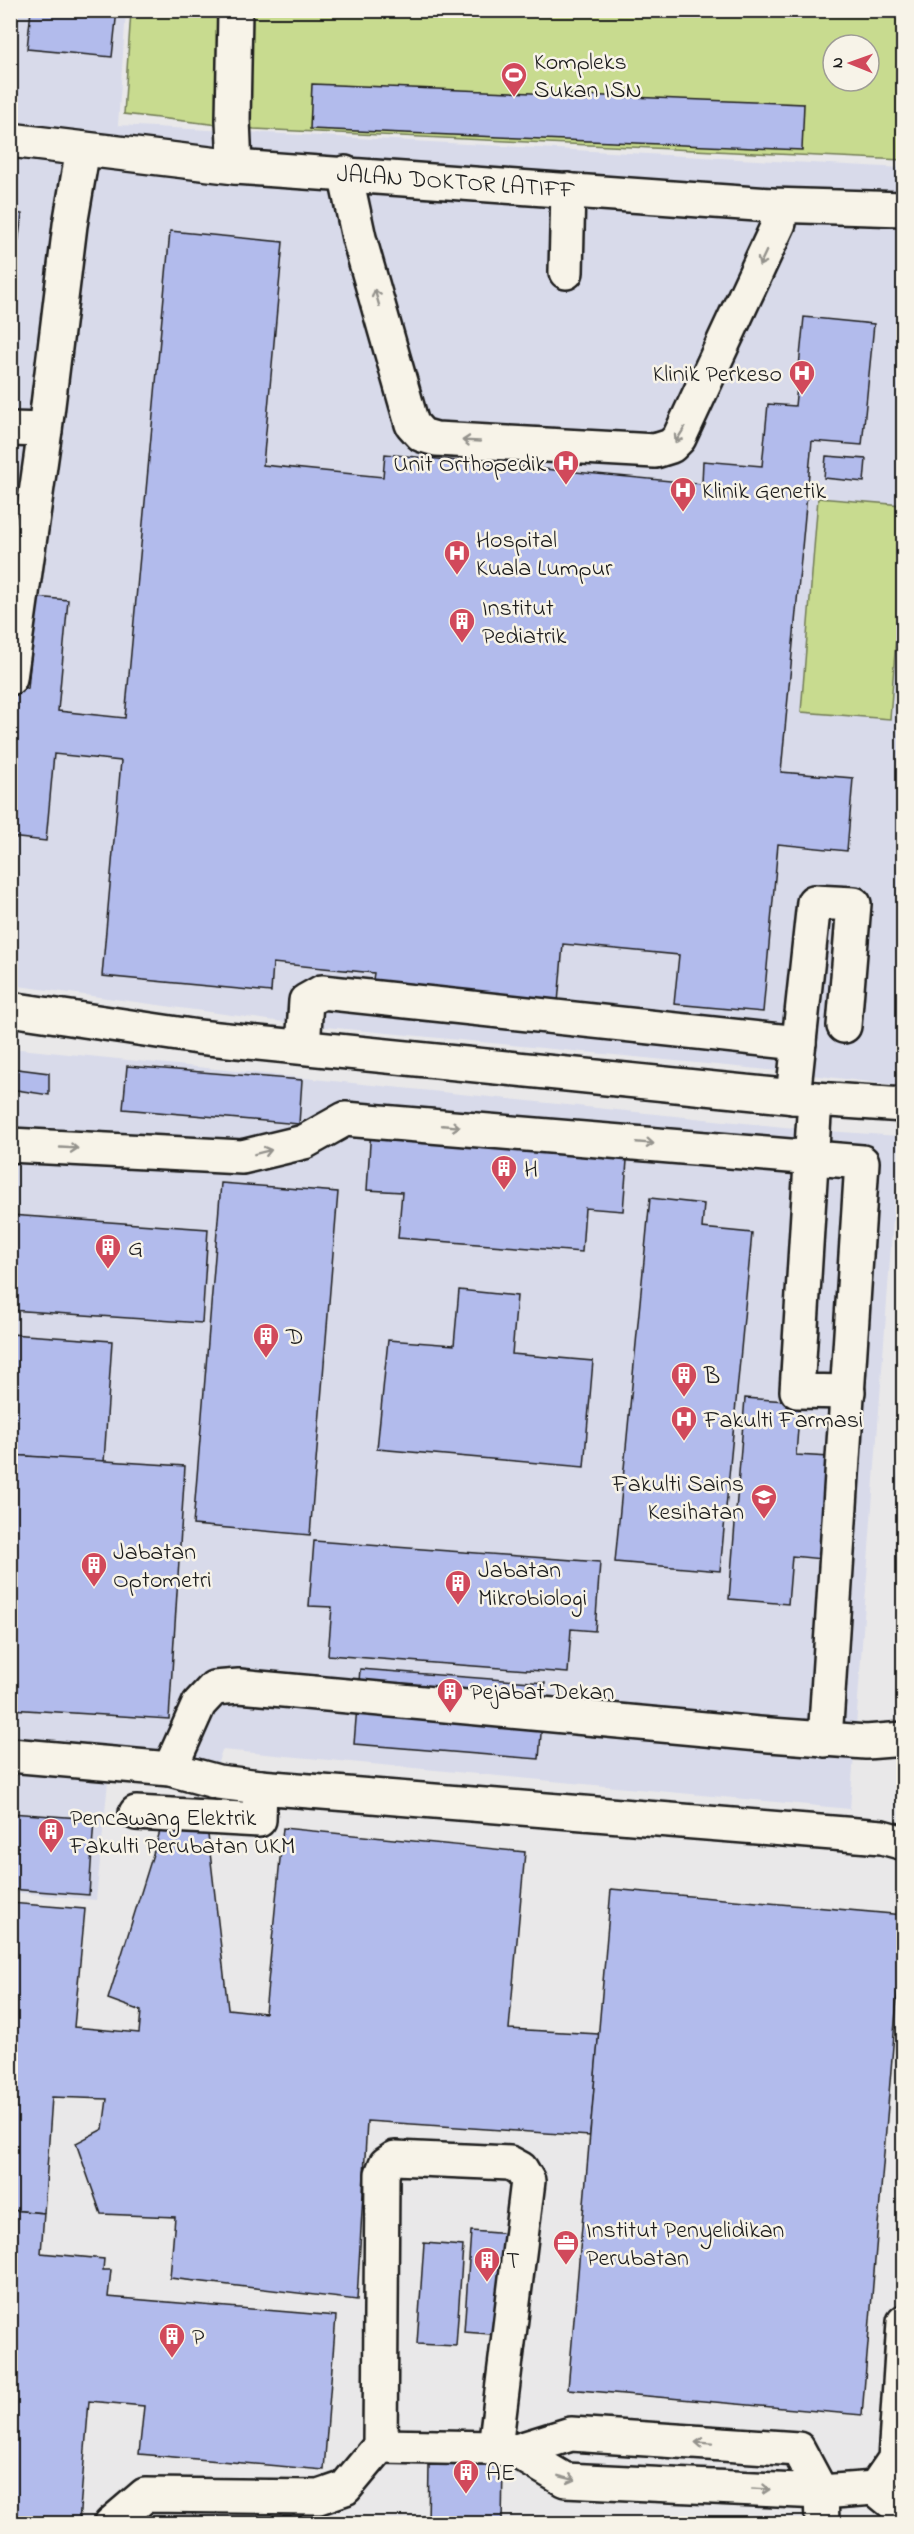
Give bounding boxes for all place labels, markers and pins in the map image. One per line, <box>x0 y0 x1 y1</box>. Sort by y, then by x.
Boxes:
place label: Kompleks Sukan ISN <box>534 46 642 109</box>
sports icon: Kompleks Sukan ISN <box>499 60 529 98</box>
place label: Klinik Perkeso <box>653 358 782 393</box>
hospital icon: Klinik Perkeso <box>787 358 817 396</box>
place label: Unit Orthopedik <box>393 448 546 483</box>
hospital icon: Unit Orthopedik <box>551 448 581 486</box>
hospital icon: Klinik Genetik <box>668 475 698 513</box>
place label: Klinik Genetik <box>702 475 826 510</box>
place label: Hospital Kuala Lumpur <box>476 524 613 587</box>
hospital icon: Hospital Kuala Lumpur <box>442 538 472 576</box>
place label: Institut Pediatrik <box>482 592 567 655</box>
building icon: Institut Pediatrik <box>447 606 477 644</box>
building icon: H <box>489 1153 519 1191</box>
place label: H <box>524 1153 538 1188</box>
building icon: G <box>93 1232 123 1270</box>
place label: G <box>128 1232 143 1267</box>
building icon: D <box>251 1321 281 1359</box>
place label: D <box>285 1321 304 1356</box>
building icon: B <box>669 1360 699 1398</box>
place label: B <box>703 1360 720 1395</box>
hospital icon: Fakulti Farmasi <box>669 1404 699 1442</box>
place label: Fakulti Farmasi <box>703 1404 863 1439</box>
place label: Fakulti Sains Kesihatan <box>611 1468 744 1531</box>
school or university icon: Fakulti Sains Kesihatan <box>749 1482 779 1520</box>
place label: Jabatan Optometri <box>113 1536 212 1599</box>
building icon: Jabatan Optometri <box>79 1550 109 1588</box>
place label: Jabatan Mikrobiologi <box>478 1554 587 1617</box>
building icon: Jabatan Mikrobiologi <box>443 1568 473 1606</box>
building icon: Pejabat Dekan <box>435 1676 465 1714</box>
place label: Pejabat Dekan <box>470 1676 614 1711</box>
place label: Pencawang Elektrik Fakulti Perubatan UKM <box>69 1802 295 1865</box>
building icon: Pencawang Elektrik Fakulti Perubatan UKM <box>36 1816 66 1854</box>
place label: Institut Penyelidikan Perubatan <box>586 2214 784 2277</box>
office icon: Institut Penyelidikan Perubatan <box>551 2228 581 2266</box>
building icon: T <box>472 2245 502 2283</box>
place label: T <box>506 2245 520 2280</box>
building icon: P <box>157 2321 187 2359</box>
place label: P <box>192 2321 205 2356</box>
building icon: AE <box>451 2457 481 2495</box>
place label: AE <box>486 2457 515 2492</box>

